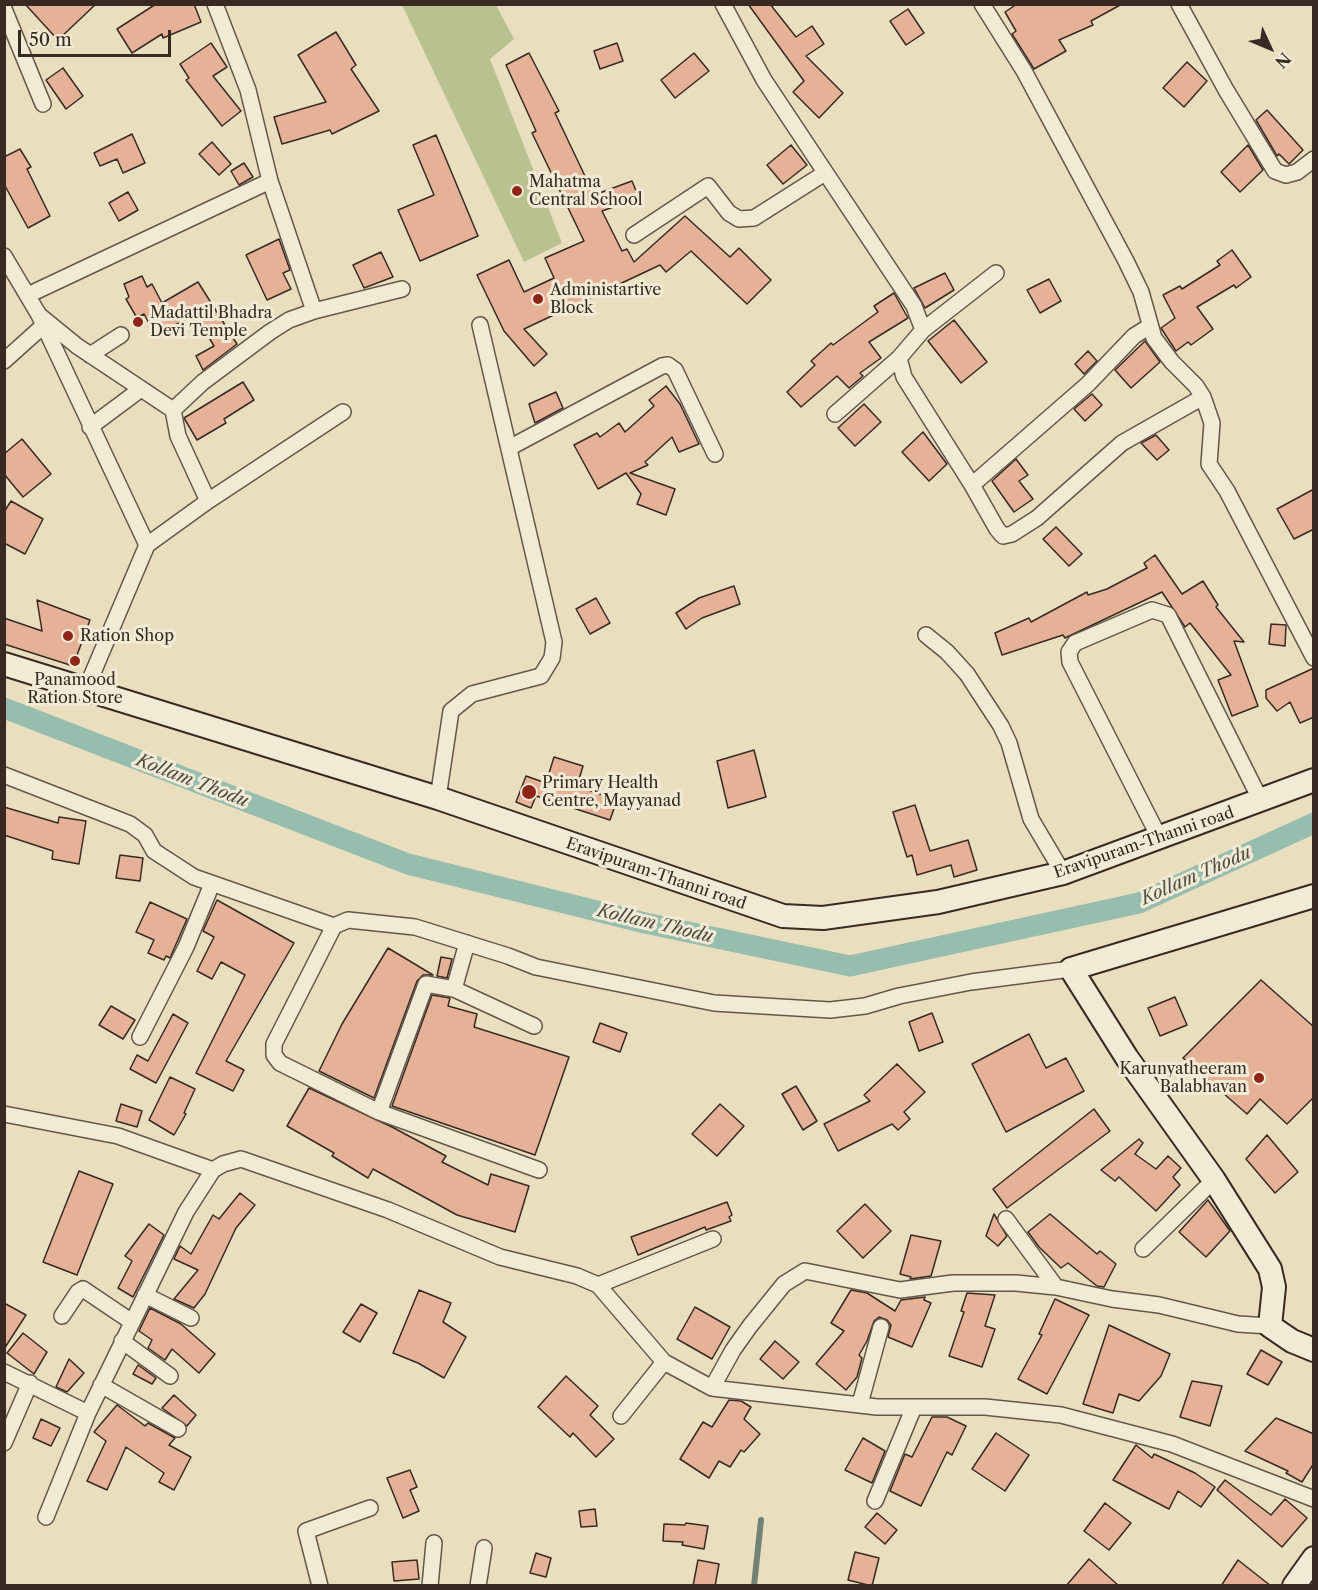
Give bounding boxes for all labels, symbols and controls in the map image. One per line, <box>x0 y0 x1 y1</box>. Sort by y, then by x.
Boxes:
scale bar <box>21 18 174 56</box>
north arrow <box>1240 18 1300 78</box>
text: 50 m <box>29 29 72 51</box>
text: N <box>1271 49 1295 72</box>
place label: Mahatma Central School <box>529 172 642 210</box>
marker: Mahatma Central School <box>510 184 524 198</box>
place label: Administartive Block <box>550 280 661 318</box>
marker: Administartive Block <box>531 292 545 306</box>
place label: Madattil Bhadra Devi Temple <box>150 303 272 341</box>
marker: Madattil Bhadra Devi Temple <box>131 315 145 329</box>
place label: Ration Shop <box>80 626 174 646</box>
marker: Ration Shop <box>61 629 75 643</box>
marker: Panamood Ration Store <box>68 654 82 668</box>
place label: Panamood Ration Store <box>27 670 123 708</box>
water label: Kollam Thodu <box>133 750 251 812</box>
place label: Primary Health Centre, Mayyanad <box>542 773 681 811</box>
marker: Primary Health Centre, Mayyanad <box>520 783 538 801</box>
street label: Eravipuram-Thanni road <box>1051 803 1237 883</box>
street label: Eravipuram-Thanni road <box>563 834 749 914</box>
water label: Kollam Thodu <box>1138 842 1254 910</box>
water label: Kollam Thodu <box>595 900 715 948</box>
place label: Karunyatheeram Balabhavan <box>1119 1059 1247 1097</box>
marker: Karunyatheeram Balabhavan <box>1252 1071 1266 1085</box>

